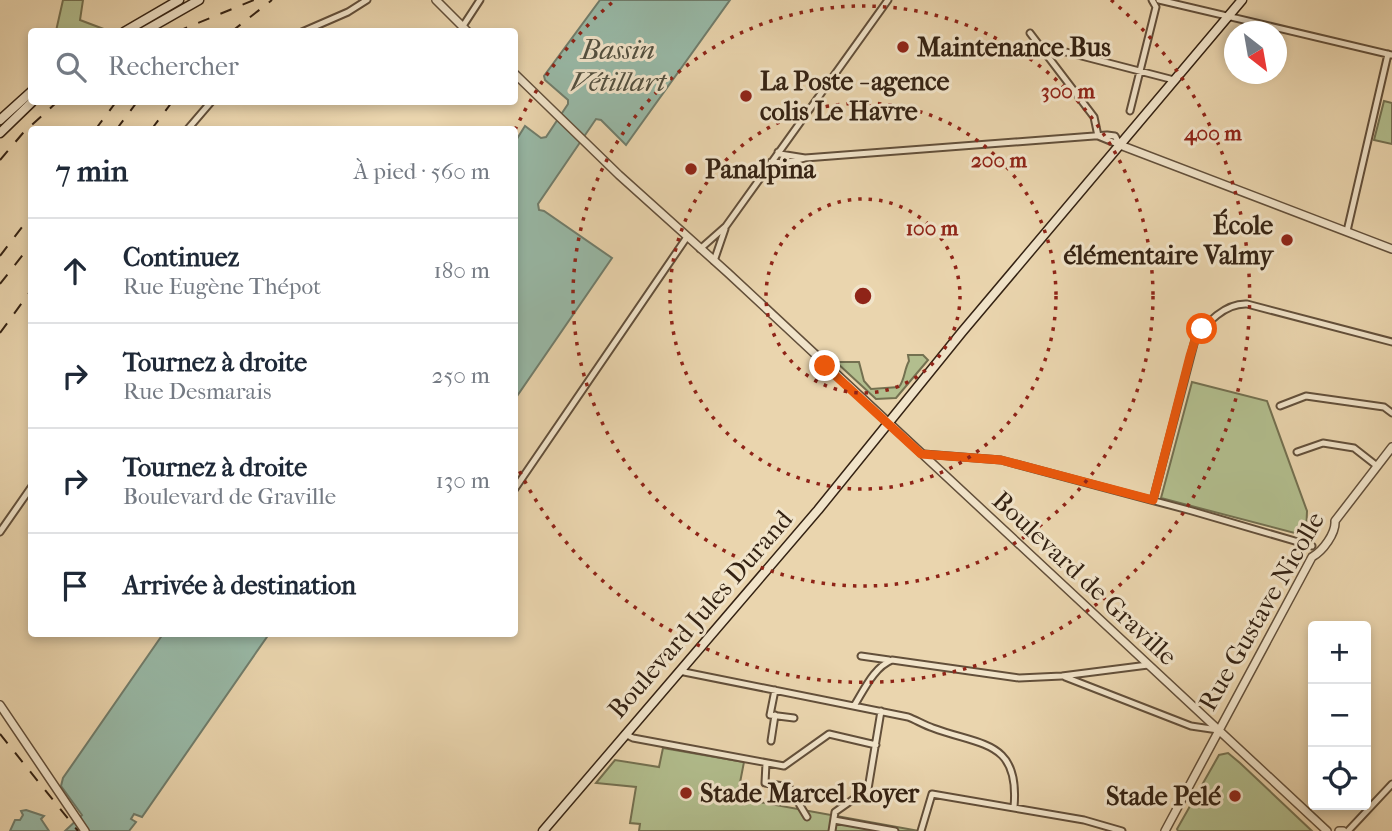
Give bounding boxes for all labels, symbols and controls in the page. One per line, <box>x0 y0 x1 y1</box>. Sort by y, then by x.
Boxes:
north arrow <box>1224 21 1287 84</box>
search box <box>28 28 518 105</box>
place label: Maintenance Bus <box>917 32 1111 63</box>
water label: Bassin Vétillart <box>570 33 667 98</box>
marker: Maintenance Bus <box>895 39 911 55</box>
icon: search <box>52 48 90 86</box>
text: Rechercher <box>108 51 239 82</box>
place label: La Poste - agence colis Le Havre <box>760 66 949 127</box>
text: 300 m <box>1041 79 1095 103</box>
marker: La Poste - agence colis Le Havre <box>738 88 754 104</box>
text: 400 m <box>1183 121 1242 146</box>
text: 200 m <box>971 148 1028 172</box>
text: 7 min <box>56 154 128 189</box>
place label: Panalpina <box>705 154 817 185</box>
text: À pied · 560 m <box>354 158 490 185</box>
marker: Panalpina <box>683 161 699 177</box>
place label: École élémentaire Valmy <box>1064 208 1275 271</box>
text: 100 m <box>906 216 959 240</box>
marker: École élémentaire Valmy <box>1279 232 1295 248</box>
text: Continuez <box>123 242 239 273</box>
icon: ahead <box>56 252 94 290</box>
text: 180 m <box>433 257 490 284</box>
text: Rue Eugène Thépot <box>123 273 321 300</box>
centre of rings <box>851 284 875 308</box>
route start <box>1186 313 1217 344</box>
text: Tournez à droite <box>123 347 307 378</box>
route end <box>809 350 840 381</box>
icon: right <box>56 357 94 395</box>
text: 250 m <box>432 362 490 389</box>
text: Rue Desmarais <box>123 378 271 405</box>
text: Tournez à droite <box>123 452 307 483</box>
icon: right <box>56 462 94 500</box>
text: 130 m <box>436 467 490 494</box>
text: Boulevard de Graville <box>123 483 336 510</box>
street label: Boulevard de Graville <box>986 485 1183 672</box>
street label: Boulevard Jules Durand <box>602 503 800 725</box>
street label: Rue Gustave Nicolle <box>1192 506 1331 716</box>
icon: arrive <box>56 567 94 605</box>
text: Arrivée à destination <box>123 570 356 601</box>
map controls <box>1308 621 1371 810</box>
button: + <box>1308 621 1371 684</box>
button: − <box>1308 684 1371 747</box>
button: locate <box>1308 747 1371 810</box>
place label: Stade Marcel Royer <box>700 778 920 809</box>
place label: Stade Pelé <box>1106 781 1221 812</box>
marker: Stade Marcel Royer <box>678 785 694 801</box>
marker: Stade Pelé <box>1227 788 1243 804</box>

